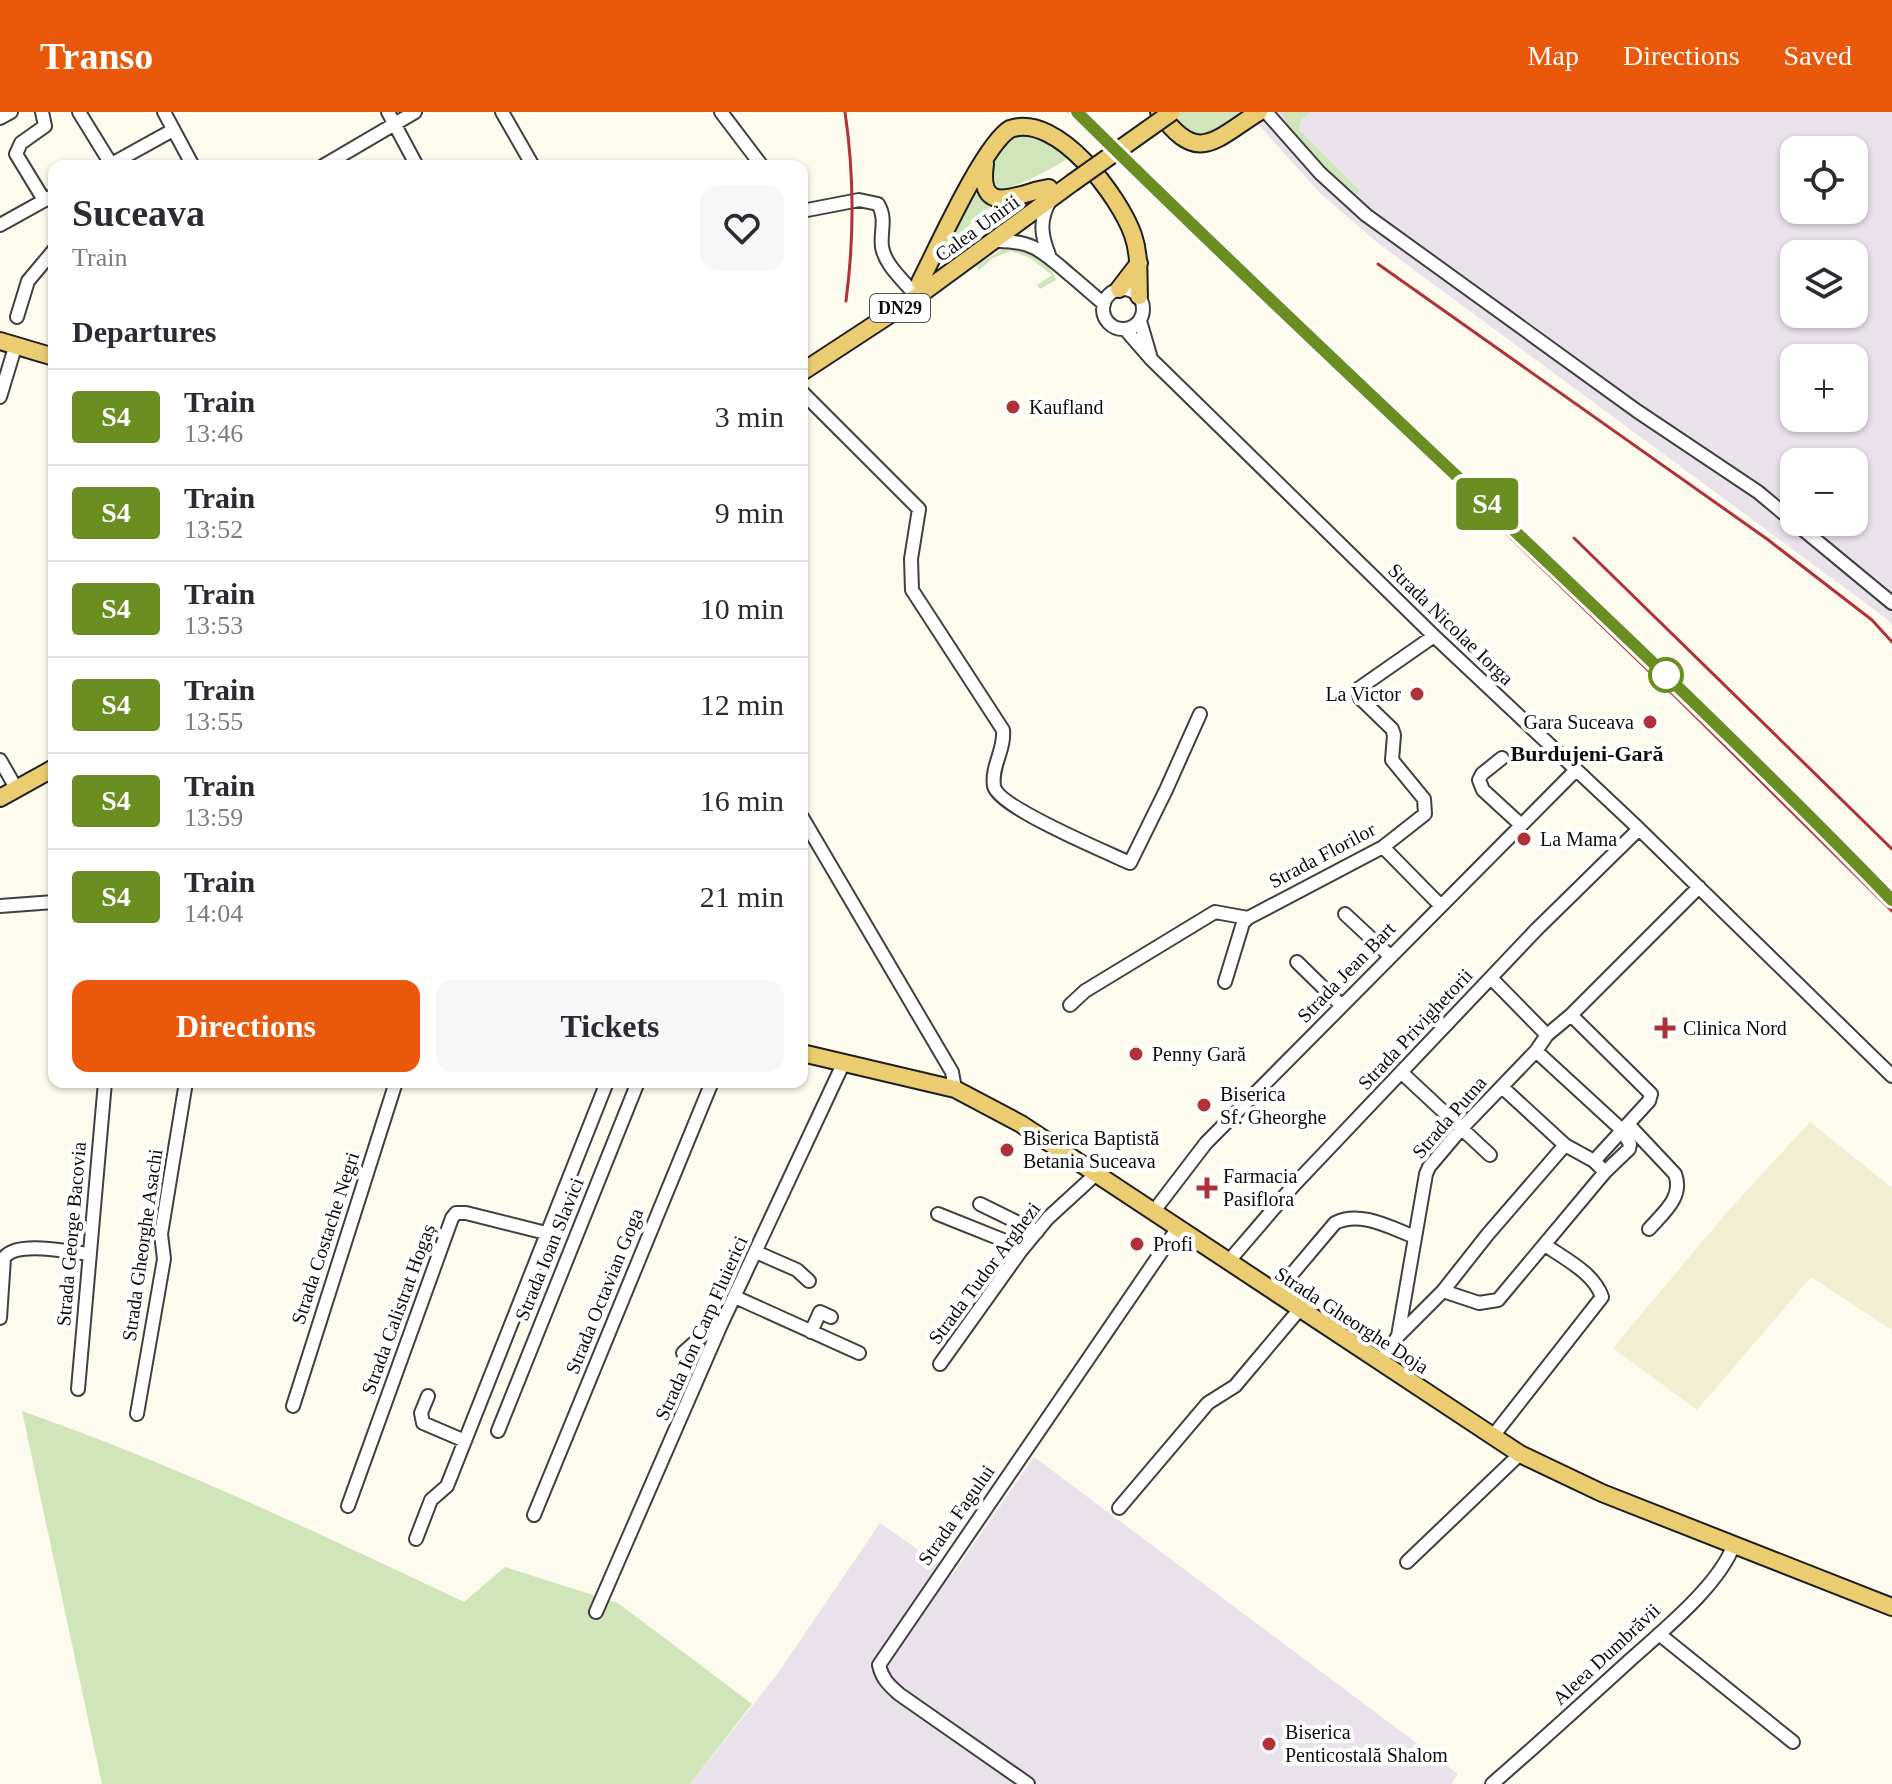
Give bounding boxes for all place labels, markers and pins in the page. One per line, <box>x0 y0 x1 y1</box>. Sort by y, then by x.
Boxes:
place label: Kaufland <box>1029 396 1103 418</box>
marker: Kaufland <box>1004 398 1022 416</box>
unlabelled marker <box>1649 658 1683 692</box>
place label: La Victor <box>1325 683 1401 705</box>
marker: La Victor <box>1408 685 1426 703</box>
place label: Gara Suceava <box>1524 711 1634 733</box>
marker: Gara Suceava <box>1641 713 1659 731</box>
place label: La Mama <box>1540 828 1617 850</box>
marker: La Mama <box>1515 830 1533 848</box>
marker: Clinica Nord <box>1654 1017 1676 1039</box>
place label: Clinica Nord <box>1683 1017 1787 1039</box>
place label: Penny Gară <box>1152 1043 1246 1066</box>
marker: Penny Gară <box>1127 1045 1145 1063</box>
place label: Biserica Sf. Gheorghe <box>1220 1083 1326 1129</box>
marker: Biserica Sf. Gheorghe <box>1195 1096 1213 1114</box>
place label: Biserica Baptistă Betania Suceava <box>1023 1127 1159 1172</box>
marker: Biserica Baptistă Betania Suceava <box>998 1141 1016 1159</box>
place label: Farmacia Pasiflora <box>1223 1165 1298 1210</box>
marker: Farmacia Pasiflora <box>1198 1179 1216 1197</box>
place label: Profi <box>1153 1233 1193 1255</box>
marker: Profi <box>1128 1235 1146 1253</box>
place label: Biserica Penticostală Shalom <box>1285 1721 1448 1766</box>
marker: Biserica Penticostală Shalom <box>1260 1735 1278 1753</box>

